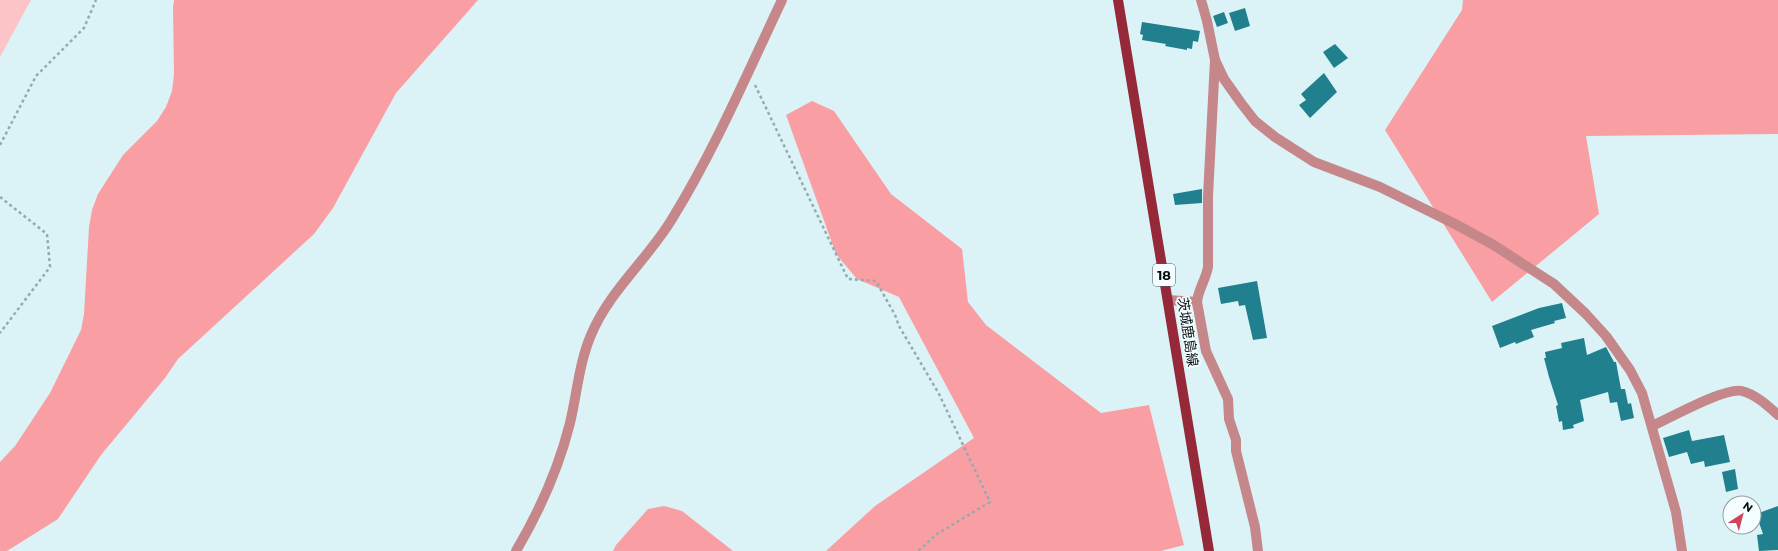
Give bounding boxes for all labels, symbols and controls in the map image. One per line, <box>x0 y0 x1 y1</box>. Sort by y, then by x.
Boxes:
road number: 18 <box>1153 264 1175 286</box>
street label: 茨城鹿島線 <box>1174 296 1202 368</box>
north arrow <box>1722 495 1762 535</box>
text: N <box>1740 499 1756 515</box>

